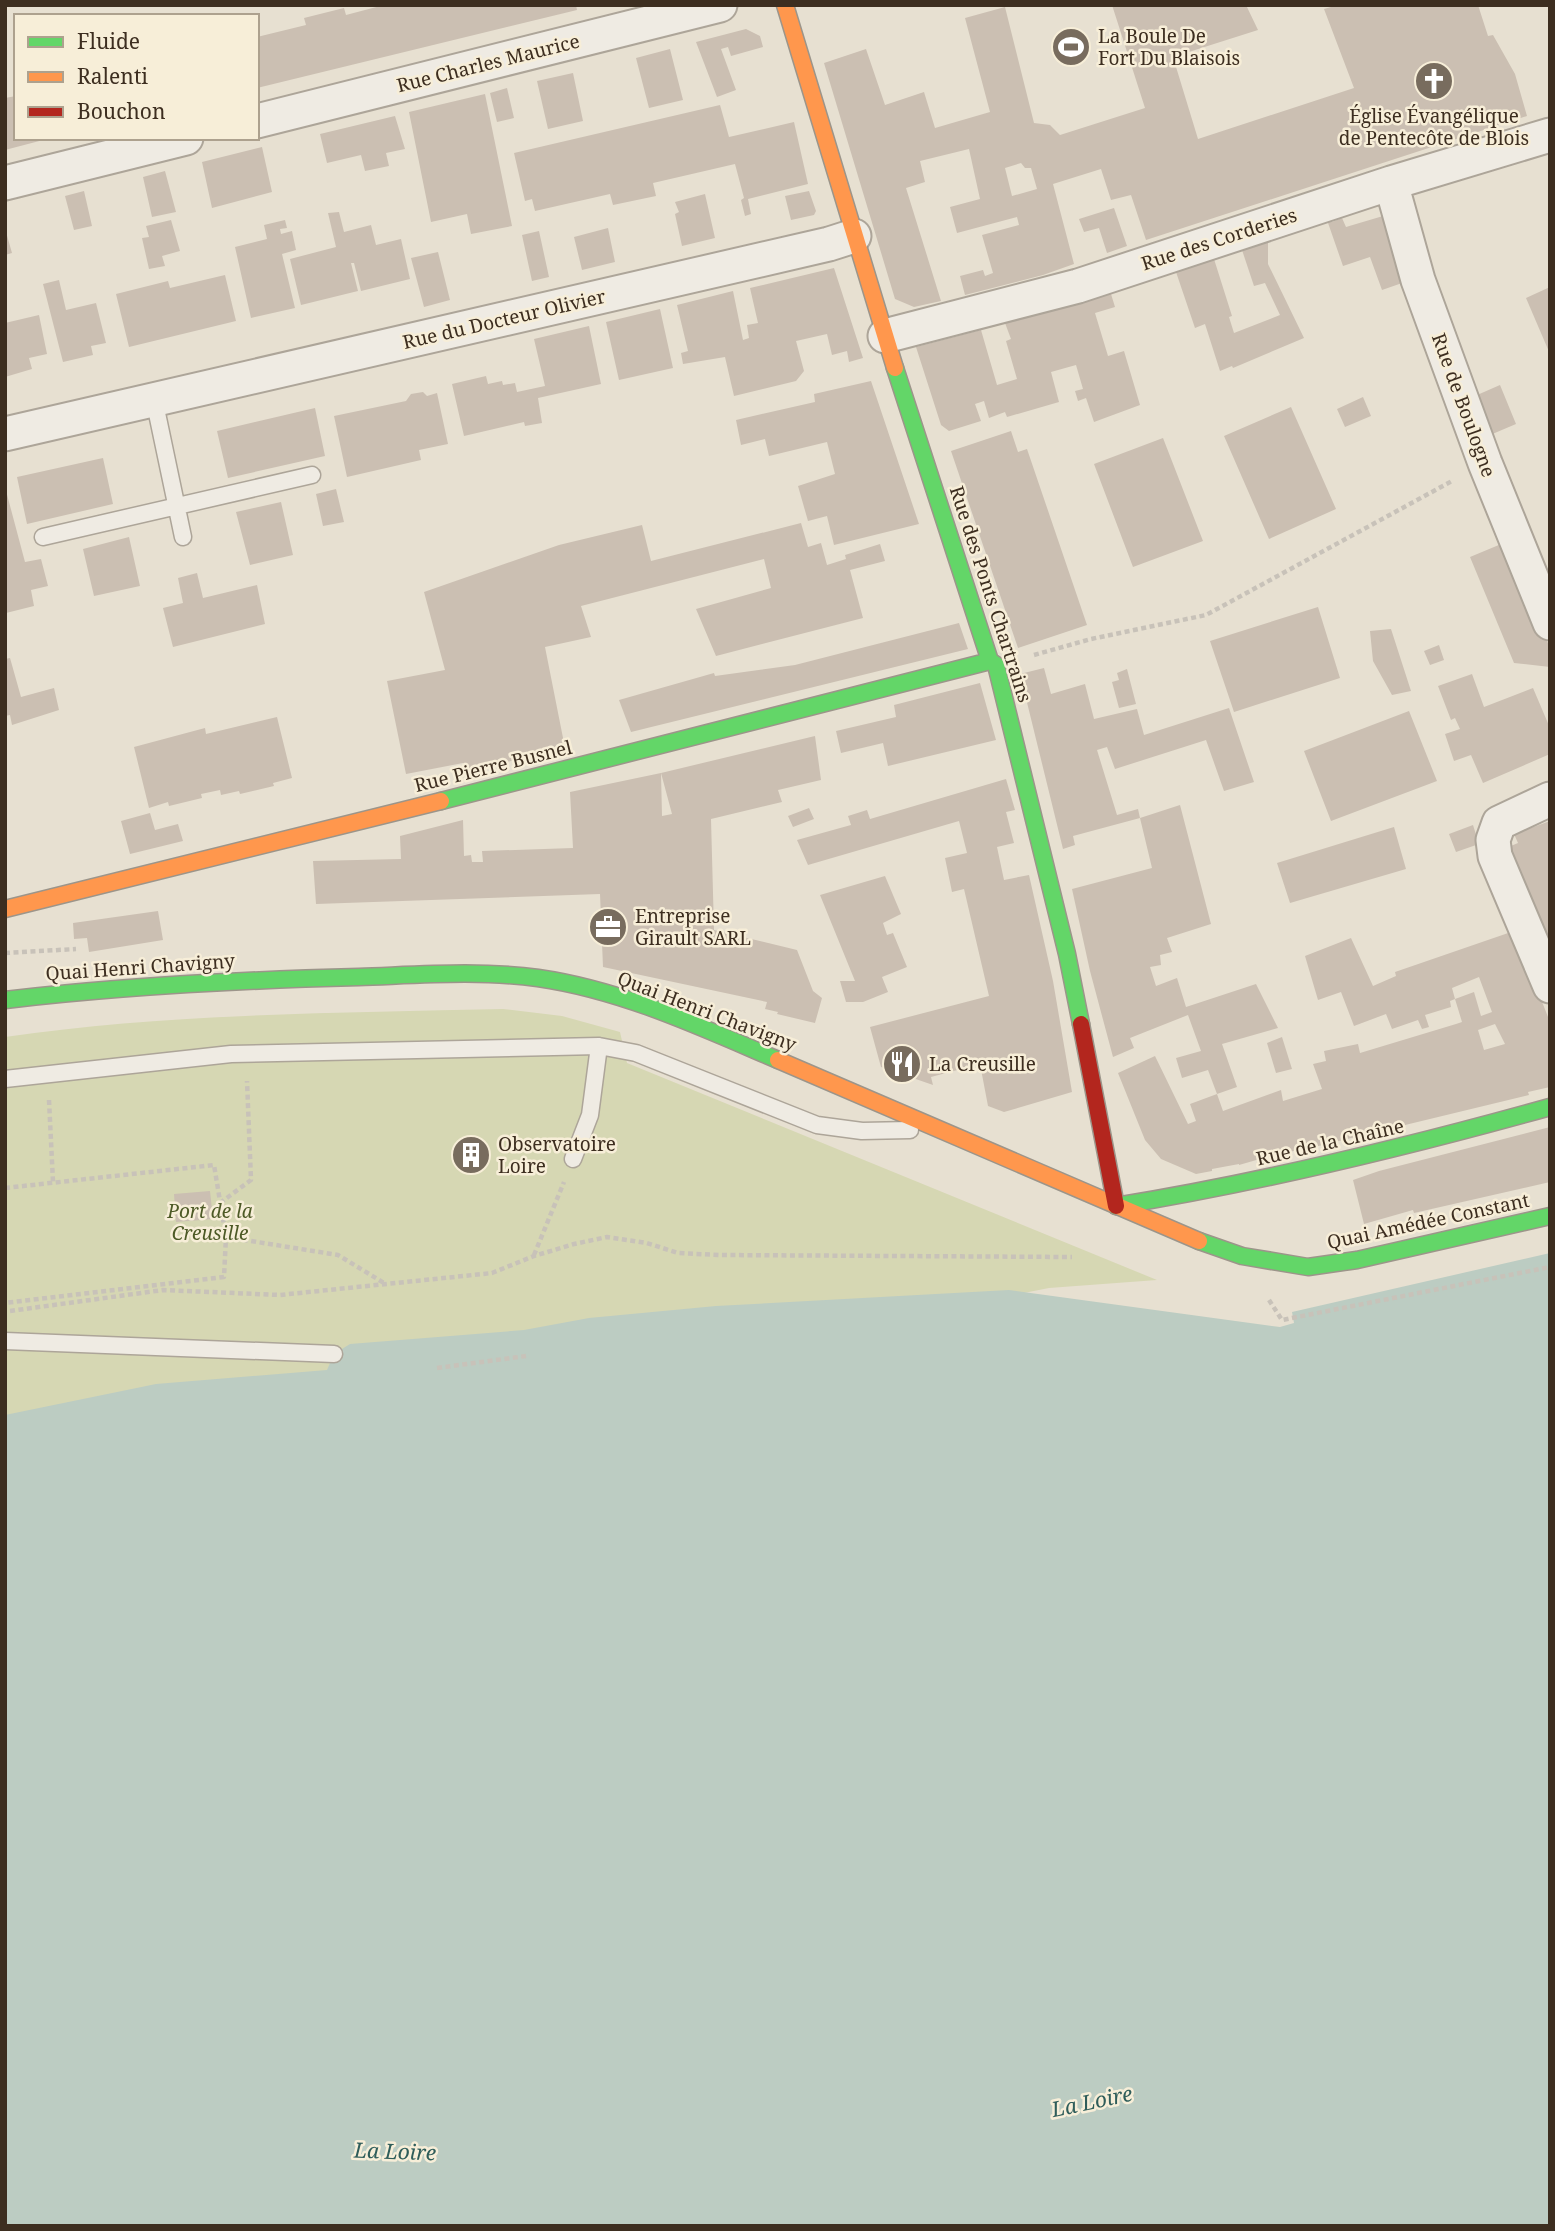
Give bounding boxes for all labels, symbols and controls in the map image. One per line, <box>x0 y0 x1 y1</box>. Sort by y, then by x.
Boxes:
legend <box>14 14 259 140</box>
place label: La Boule De Fort Du Blaisois <box>1098 23 1240 71</box>
sports icon: La Boule De Fort Du Blaisois <box>1050 26 1092 68</box>
text: Fluide <box>77 27 140 55</box>
street label: Rue Charles Maurice <box>394 28 582 98</box>
church icon: Église Évangélique de Pentecôte de Blois <box>1413 60 1455 102</box>
text: Ralenti <box>77 62 148 90</box>
text: Bouchon <box>77 97 166 125</box>
place label: Église Évangélique de Pentecôte de Blois <box>1339 103 1529 151</box>
street label: Rue des Corderies <box>1138 202 1300 276</box>
street label: Rue du Docteur Olivier <box>400 283 608 355</box>
street label: Rue de Boulogne <box>1426 329 1502 481</box>
street label: Rue des Ponts Chartrains <box>944 482 1038 706</box>
street label: Rue Pierre Busnel <box>411 734 575 798</box>
place label: Entreprise Girault SARL <box>635 903 751 951</box>
office icon: Entreprise Girault SARL <box>587 906 629 948</box>
street label: Quai Henri Chavigny <box>44 947 236 987</box>
street label: Quai Henri Chavigny <box>614 965 800 1057</box>
restaurant icon: La Creusille <box>881 1043 923 1085</box>
place label: La Creusille <box>929 1051 1036 1077</box>
street label: Rue de la Chaîne <box>1254 1112 1406 1172</box>
place label: Observatoire Loire <box>498 1131 616 1179</box>
building icon: Observatoire Loire <box>450 1134 492 1176</box>
street label: Quai Amédée Constant <box>1324 1187 1532 1255</box>
park label: Port de la Creusille <box>166 1198 253 1246</box>
water label: La Loire <box>1048 2079 1135 2123</box>
water label: La Loire <box>353 2136 436 2166</box>

